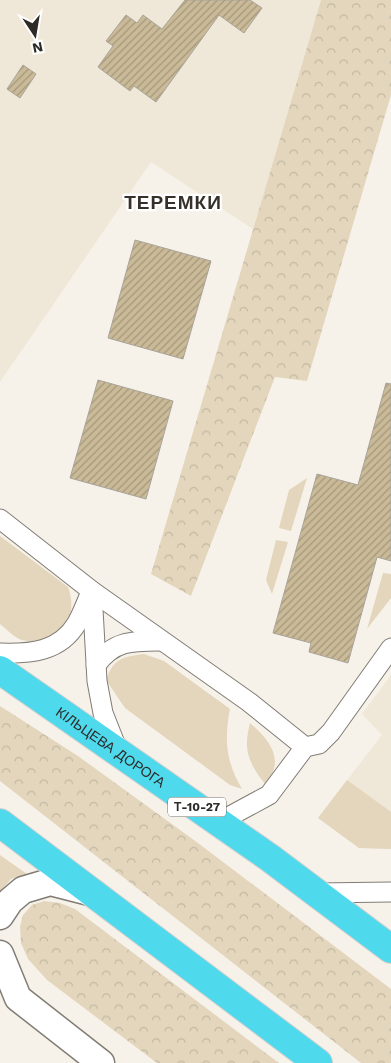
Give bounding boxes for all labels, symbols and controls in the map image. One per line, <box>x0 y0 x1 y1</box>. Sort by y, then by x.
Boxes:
north arrow <box>10 10 60 60</box>
text: N <box>31 39 44 57</box>
district label: ТЕРЕМКИ <box>124 191 222 214</box>
street label: КІЛЬЦЕВА ДОРОГА <box>53 704 169 791</box>
road number: Т-10-27 <box>168 798 226 816</box>

